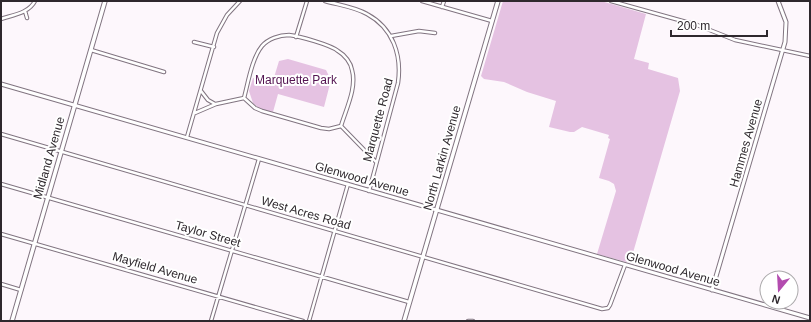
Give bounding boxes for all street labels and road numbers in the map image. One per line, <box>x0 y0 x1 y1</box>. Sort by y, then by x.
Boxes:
street label: Marquette Road <box>360 77 396 163</box>
street label: Hammes Avenue <box>727 97 765 189</box>
street label: North Larkin Avenue <box>420 104 464 212</box>
street label: Midland Avenue <box>31 115 68 201</box>
street label: Glenwood Avenue <box>313 159 411 199</box>
street label: West Acres Road <box>260 194 352 232</box>
street label: Taylor Street <box>174 218 243 250</box>
street label: Mayfield Avenue <box>111 249 199 287</box>
street label: Glenwood Avenue <box>624 249 722 289</box>

